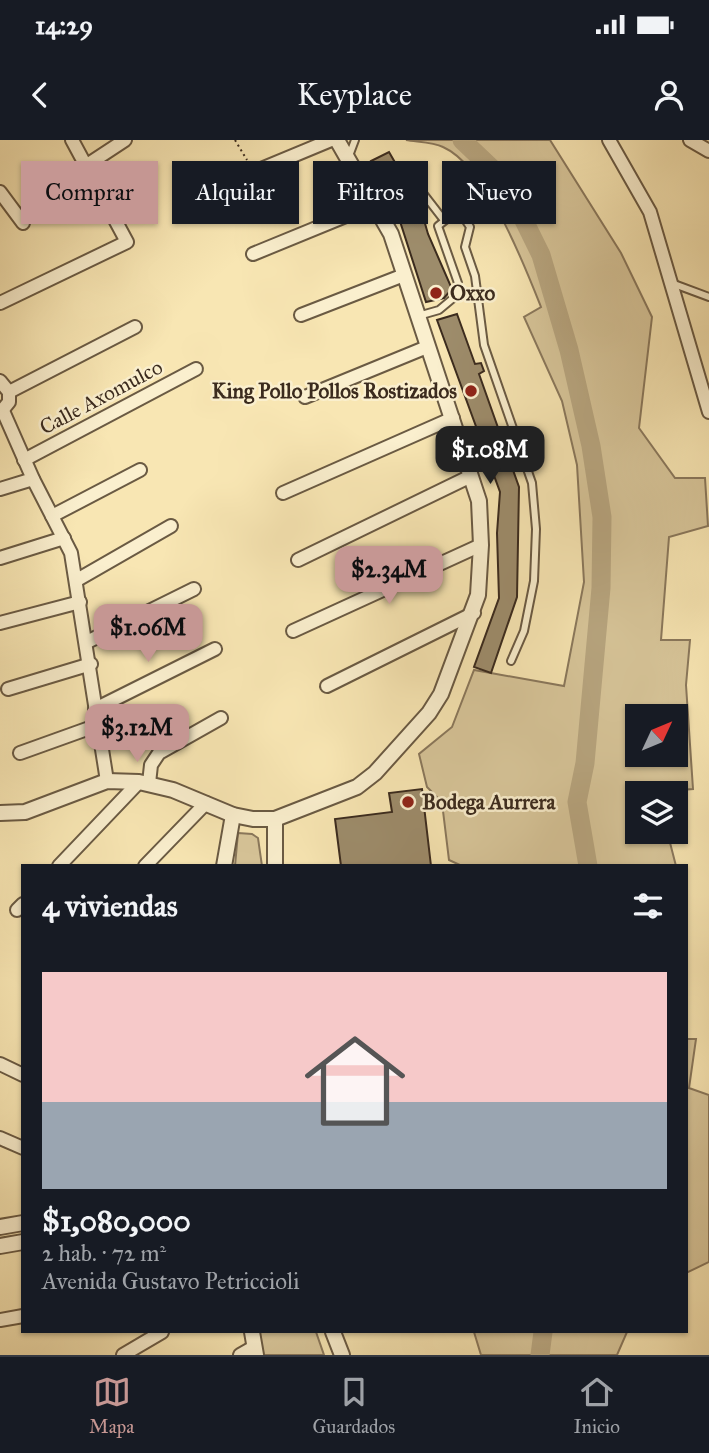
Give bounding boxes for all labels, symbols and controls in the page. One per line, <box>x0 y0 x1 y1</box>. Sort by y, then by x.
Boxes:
text: 14:29 <box>35 9 93 41</box>
text: Keyplace <box>297 75 412 114</box>
icon: back <box>21 76 59 114</box>
icon: person <box>650 76 688 114</box>
chip: Comprar <box>21 161 158 224</box>
chip: Alquilar <box>172 161 299 224</box>
chip: Filtros <box>313 161 428 224</box>
chip: Nuevo <box>442 161 556 224</box>
place label: Oxxo <box>450 280 495 306</box>
marker: Oxxo <box>428 285 444 301</box>
street label: Calle Axomulco <box>35 354 167 440</box>
place label: King Pollo Pollos Rostizados <box>212 378 457 404</box>
marker: King Pollo Pollos Rostizados <box>463 383 479 399</box>
pin: $1.08M <box>433 426 547 486</box>
text: $1.08M <box>452 435 529 463</box>
pin: $2.34M <box>332 546 446 606</box>
text: $2.34M <box>351 555 427 583</box>
pin: $1.06M <box>91 604 205 664</box>
text: $1.06M <box>110 613 186 641</box>
pin: $3.12M <box>80 704 194 764</box>
north arrow <box>625 704 688 766</box>
map controls <box>625 704 688 844</box>
text: $3.12M <box>101 713 173 741</box>
button: layers <box>625 781 688 844</box>
place label: Bodega Aurrera <box>422 789 556 815</box>
marker: Bodega Aurrera <box>400 794 416 810</box>
icon: filters <box>629 887 667 925</box>
text: 4 viviendas <box>42 888 178 924</box>
icon: home <box>292 1018 418 1144</box>
text: $1,080,000 <box>42 1203 191 1239</box>
text: 2 hab. · 72 m² <box>42 1239 166 1267</box>
text: Avenida Gustavo Petriccioli <box>42 1267 299 1295</box>
tab: Mapa <box>89 1373 134 1438</box>
tab: Guardados <box>312 1373 395 1438</box>
tab: Inicio <box>573 1373 620 1438</box>

